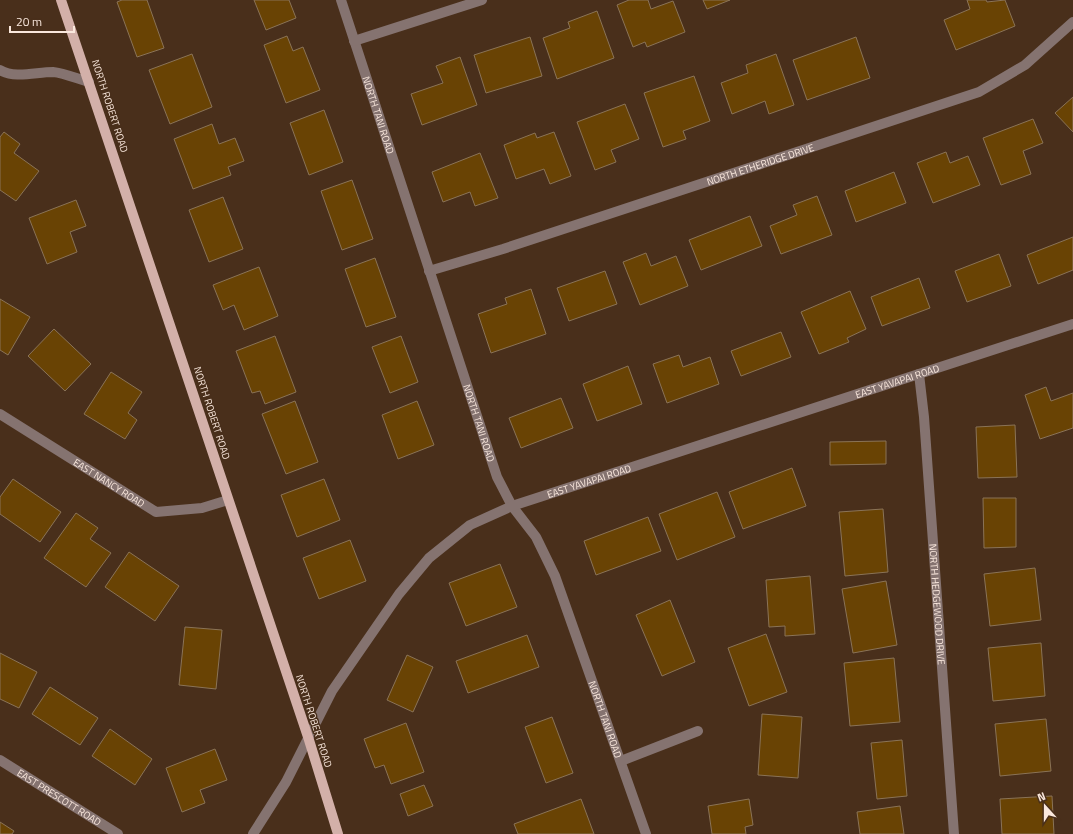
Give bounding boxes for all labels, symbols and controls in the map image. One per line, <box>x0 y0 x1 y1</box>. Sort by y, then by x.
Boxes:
scale bar <box>10 8 74 34</box>
text: 20 m <box>16 12 42 31</box>
street label: NORTH ROBERT ROAD <box>88 58 132 154</box>
street label: NORTH TANI ROAD <box>359 74 398 156</box>
street label: NORTH ETHERIDGE DRIVE <box>705 139 816 189</box>
street label: EAST YAVAPAI ROAD <box>853 360 941 402</box>
street label: NORTH ROBERT ROAD <box>190 365 234 461</box>
street label: NORTH TANI ROAD <box>460 382 499 464</box>
street label: EAST NANCY ROAD <box>71 454 148 511</box>
street label: EAST YAVAPAI ROAD <box>545 460 633 502</box>
street label: NORTH HEDGEWOOD DRIVE <box>926 543 949 666</box>
street label: NORTH ROBERT ROAD <box>292 673 336 769</box>
street label: NORTH TANI ROAD <box>585 679 626 760</box>
street label: EAST PRESCOTT ROAD <box>14 765 104 829</box>
north arrow <box>1025 786 1065 826</box>
text: N <box>1035 788 1048 805</box>

